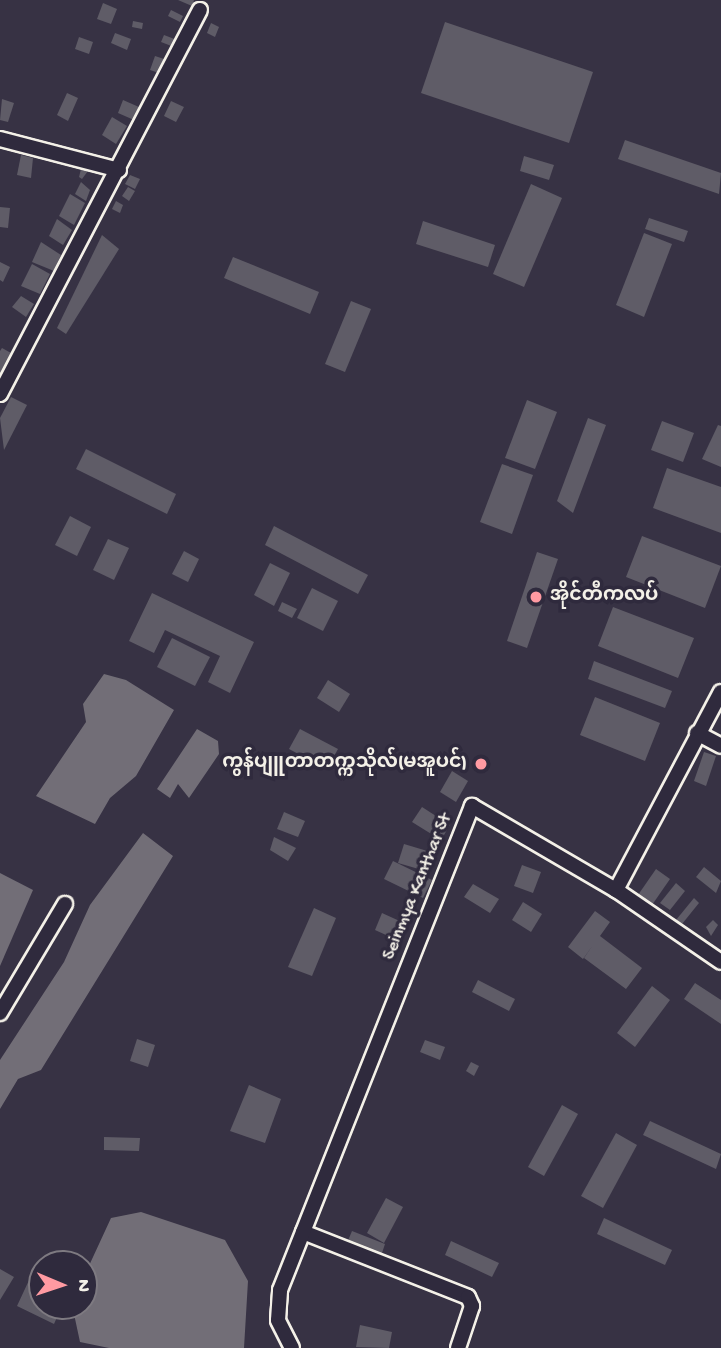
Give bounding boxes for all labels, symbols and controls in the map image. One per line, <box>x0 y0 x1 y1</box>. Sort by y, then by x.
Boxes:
place label: အိုင်တီကလပ် <box>550 586 658 608</box>
marker: အိုင်တီကလပ် <box>528 589 544 605</box>
place label: ကွန်ပျူတာတက္ကသိုလ်(မအူပင်) <box>222 753 467 775</box>
marker: ကွန်ပျူတာတက္ကသိုလ်(မအူပင်) <box>473 756 489 772</box>
street label: Seinmya Kanthar St <box>378 810 458 964</box>
north arrow <box>28 1250 98 1320</box>
text: N <box>71 1279 94 1292</box>

